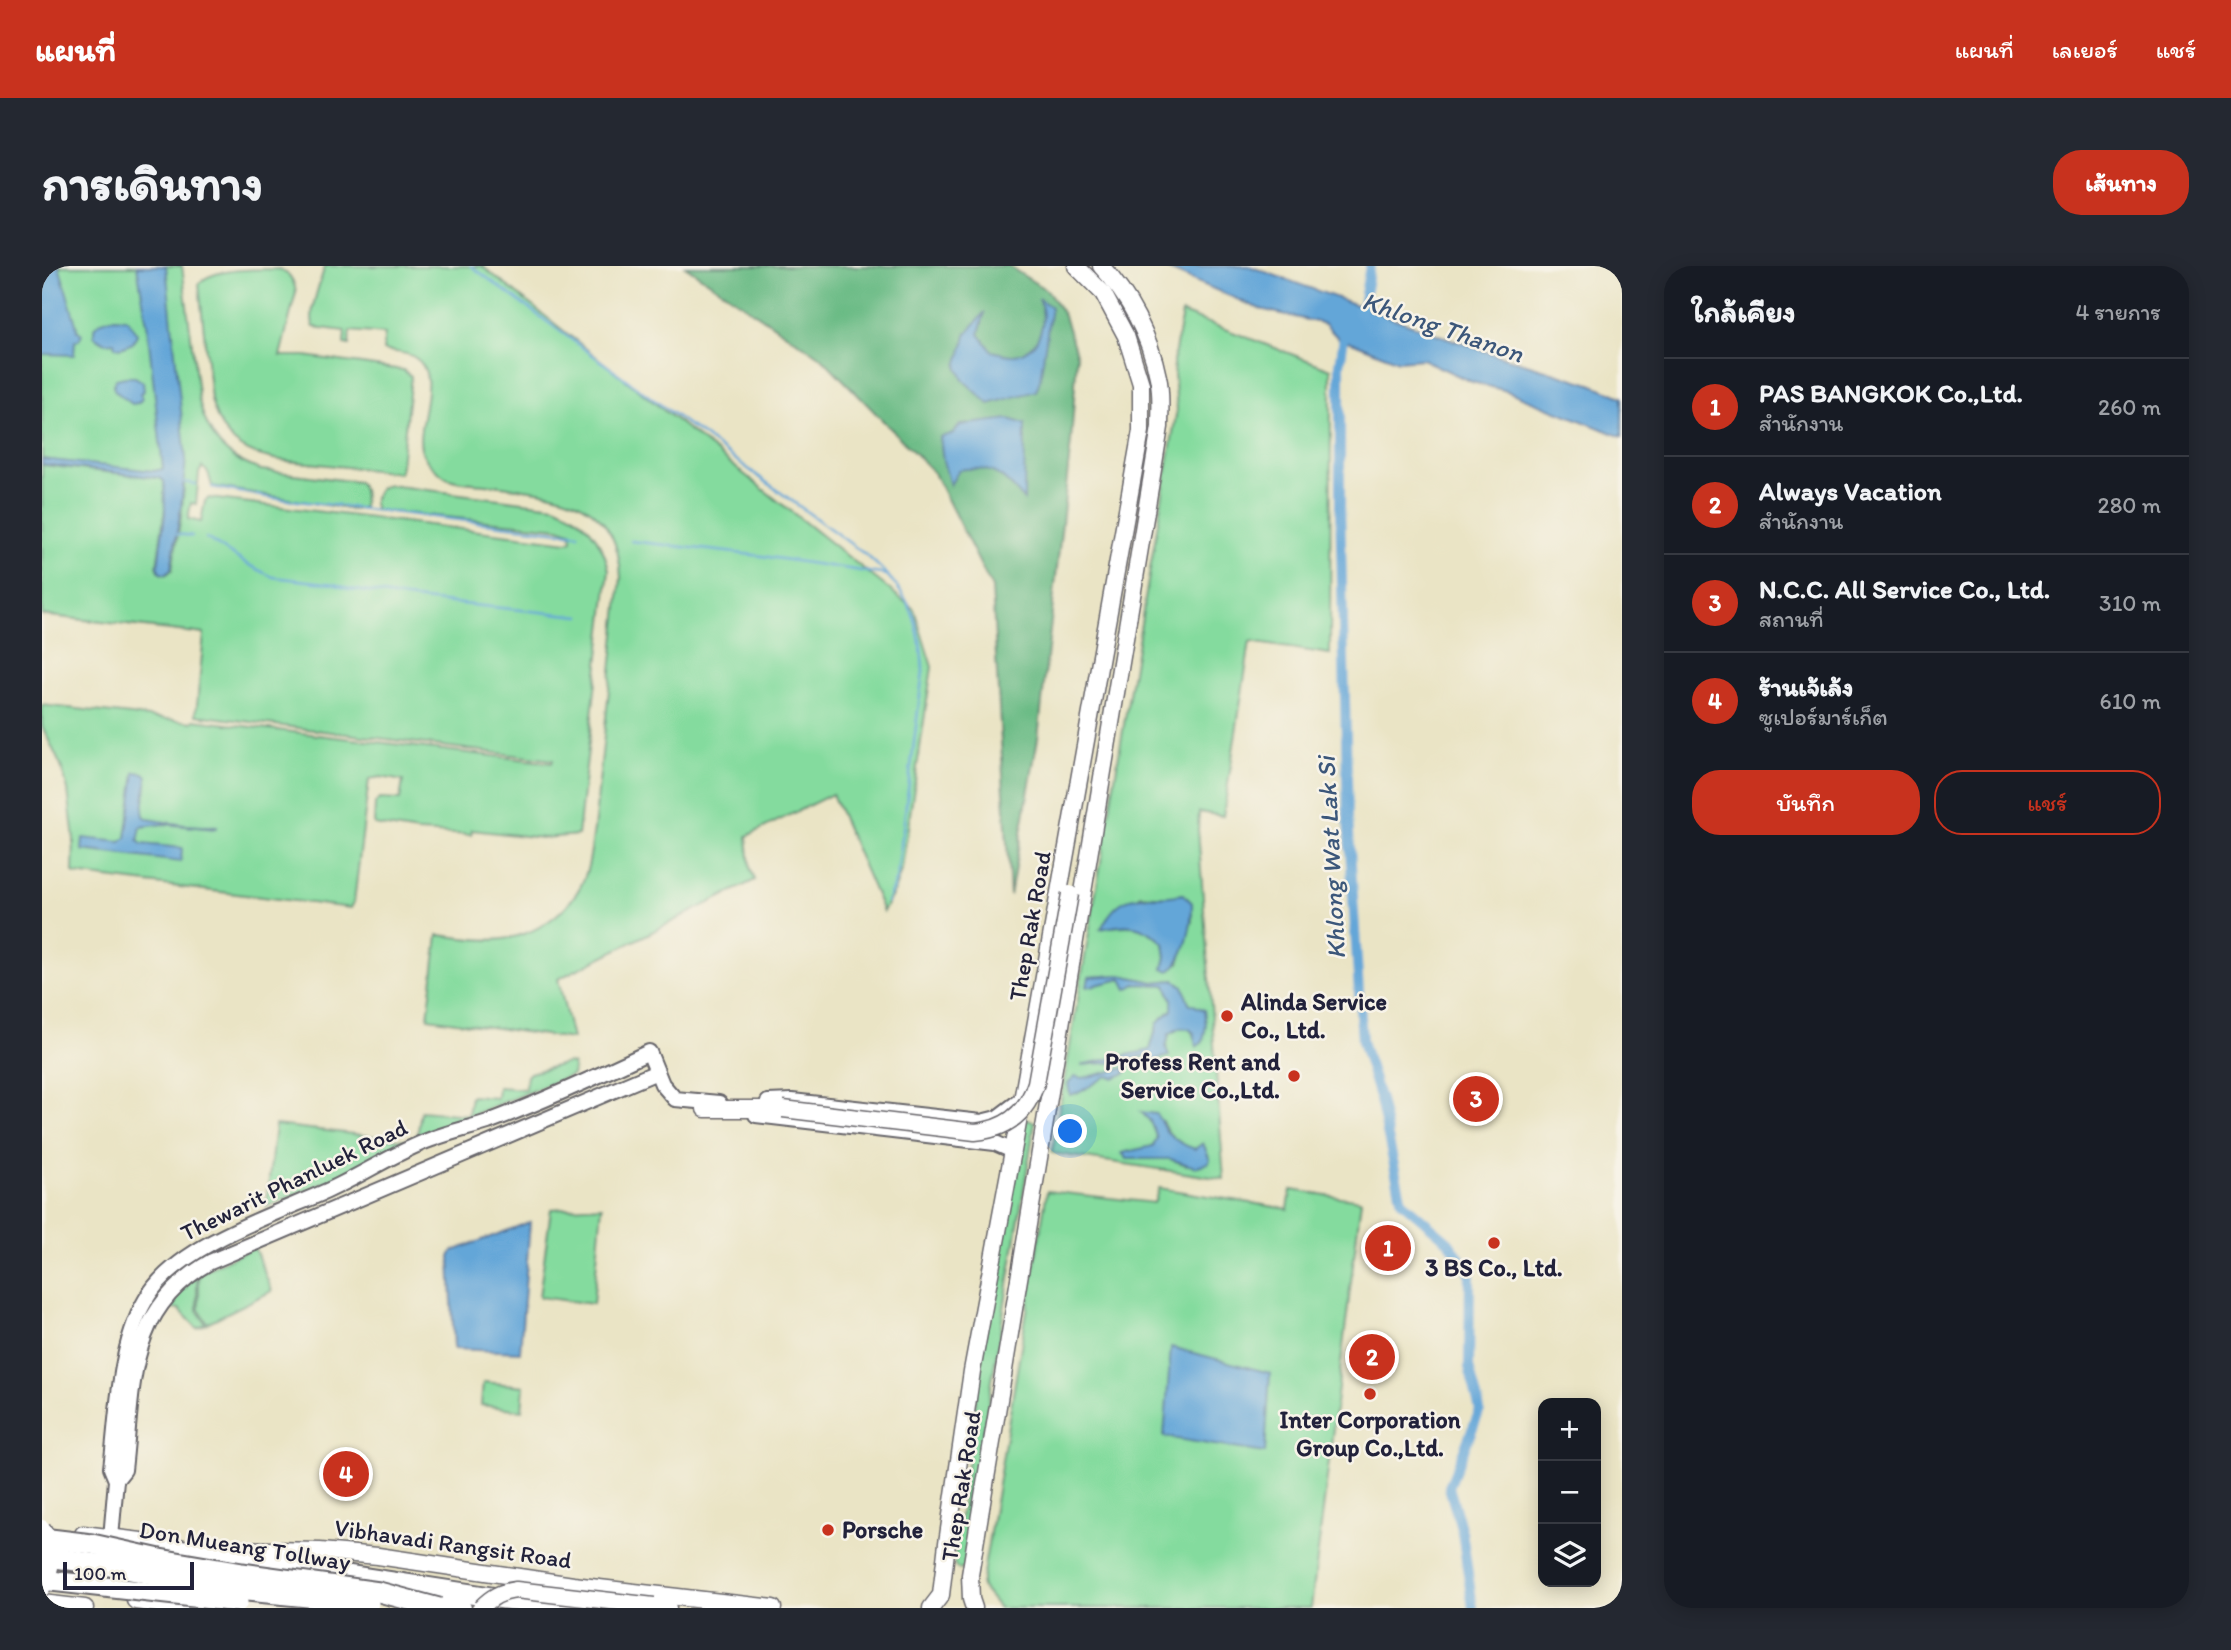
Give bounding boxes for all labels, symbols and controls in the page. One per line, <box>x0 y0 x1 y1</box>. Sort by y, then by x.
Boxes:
text: แผนที่ <box>35 30 116 69</box>
text: แผนที่ <box>1955 35 2014 64</box>
text: เลเยอร์ <box>2052 35 2118 64</box>
text: แชร์ <box>2156 35 2196 64</box>
button: เส้นทาง <box>2053 150 2189 215</box>
text: การเดินทาง <box>42 153 263 212</box>
water label: Khlong Thanon <box>1358 284 1528 370</box>
text: ใกล้เคียง <box>1692 293 1796 330</box>
text: 4 รายการ <box>2075 298 2161 326</box>
text: PAS BANGKOK Co.,Ltd. <box>1759 377 2023 409</box>
text: 1 <box>1710 393 1720 421</box>
text: 260 m <box>2098 393 2161 421</box>
text: สำนักงาน <box>1759 409 1843 437</box>
text: Always Vacation <box>1759 475 1942 507</box>
text: 2 <box>1709 491 1721 519</box>
text: 280 m <box>2098 491 2161 519</box>
text: สำนักงาน <box>1759 507 1843 535</box>
text: N.C.C. All Service Co., Ltd. <box>1759 573 2050 605</box>
text: 3 <box>1709 589 1721 617</box>
text: 310 m <box>2099 589 2161 617</box>
text: สถานที่ <box>1759 605 1824 633</box>
text: ร้านเจ้เล้ง <box>1759 671 1853 703</box>
text: 4 <box>1708 687 1722 715</box>
text: 610 m <box>2099 687 2161 715</box>
text: ซูเปอร์มาร์เก็ต <box>1759 703 1888 731</box>
water label: Khlong Wat Lak Si <box>1310 753 1352 960</box>
button: บันทึก <box>1692 770 1920 835</box>
button: แชร์ <box>1934 770 2161 835</box>
street label: Thep Rak Road <box>1002 848 1057 1003</box>
place label: Alinda Service Co., Ltd. <box>1240 987 1387 1044</box>
marker: Alinda Service Co., Ltd. <box>1219 1008 1235 1024</box>
place label: Profess Rent and Service Co.,Ltd. <box>1105 1047 1280 1104</box>
marker: Profess Rent and Service Co.,Ltd. <box>1286 1068 1302 1084</box>
pin: 3 <box>1453 1073 1499 1125</box>
street label: Thewarit Phanluek Road <box>176 1112 412 1247</box>
your location <box>1053 1114 1087 1148</box>
pin: 1 <box>1365 1222 1411 1274</box>
marker: 3 BS Co., Ltd. <box>1486 1235 1502 1251</box>
place label: 3 BS Co., Ltd. <box>1425 1253 1563 1282</box>
pin: 2 <box>1349 1331 1395 1383</box>
marker: Inter Corporation Group Co.,Ltd. <box>1362 1386 1378 1402</box>
map controls <box>1538 1398 1601 1587</box>
button: + <box>1538 1398 1601 1461</box>
place label: Inter Corporation Group Co.,Ltd. <box>1279 1405 1461 1463</box>
street label: Thep Rak Road <box>934 1408 987 1563</box>
pin: 4 <box>323 1448 369 1500</box>
button: − <box>1538 1461 1601 1524</box>
street label: Vibhavadi Rangsit Road <box>333 1512 574 1575</box>
street label: Don Mueang Tollway <box>137 1514 353 1577</box>
place label: Porsche <box>842 1515 923 1544</box>
marker: Porsche <box>820 1522 836 1538</box>
button: layers <box>1538 1524 1601 1587</box>
scale bar <box>63 1559 194 1591</box>
text: 100 m <box>74 1562 126 1585</box>

